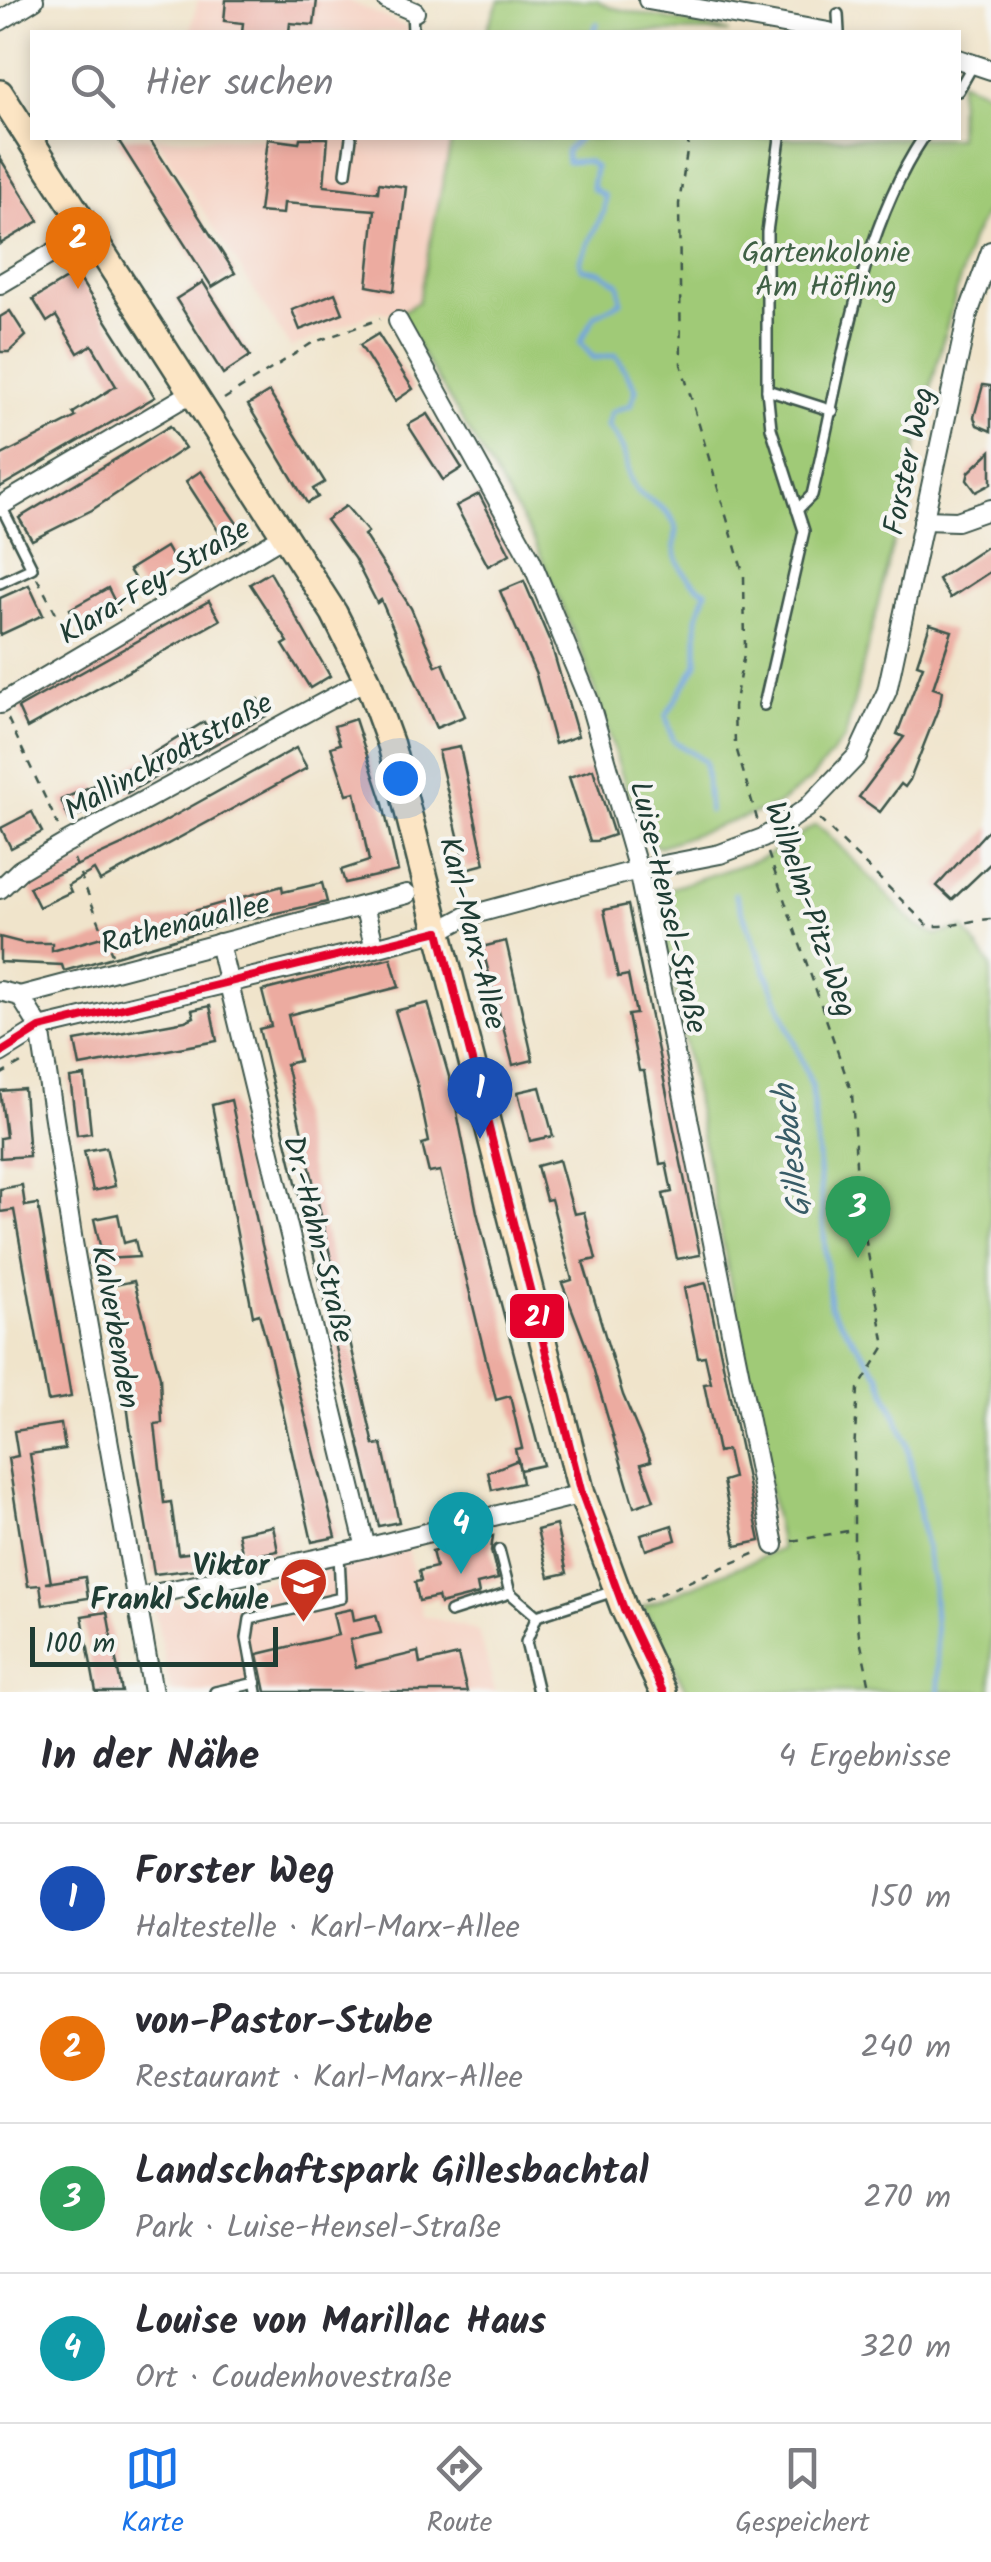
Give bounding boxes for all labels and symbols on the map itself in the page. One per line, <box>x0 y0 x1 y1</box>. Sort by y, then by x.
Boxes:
pin: 2 <box>46 206 110 289</box>
park label: Gartenkolonie Am Höfling <box>742 230 910 312</box>
street label: Forster Weg <box>871 383 949 540</box>
street label: Klara-Fey-Straße <box>50 506 260 659</box>
street label: Mallinckrodtstraße <box>56 680 282 835</box>
your location <box>375 753 426 804</box>
street label: Luise-Hensel-Straße <box>615 777 719 1038</box>
street label: Wilhelm-Pitz-Weg <box>750 795 869 1024</box>
street label: Karl-Marx-Allee <box>424 832 518 1035</box>
street label: Rathenauallee <box>96 881 275 969</box>
pin: 1 <box>448 1056 512 1139</box>
water label: Gillesbach <box>760 1078 827 1220</box>
street label: Dr.-Hahn-Straße <box>268 1130 366 1349</box>
pin: 3 <box>826 1176 890 1258</box>
street label: Kalverbenden <box>76 1242 152 1413</box>
line badge: 21 <box>508 1292 566 1340</box>
text: 21 <box>525 1296 550 1341</box>
pin: 4 <box>428 1492 494 1574</box>
place label: Viktor Frankl Schule <box>90 1543 270 1625</box>
school or university icon: Viktor Frankl Schule <box>278 1556 330 1624</box>
scale bar <box>30 1622 278 1666</box>

